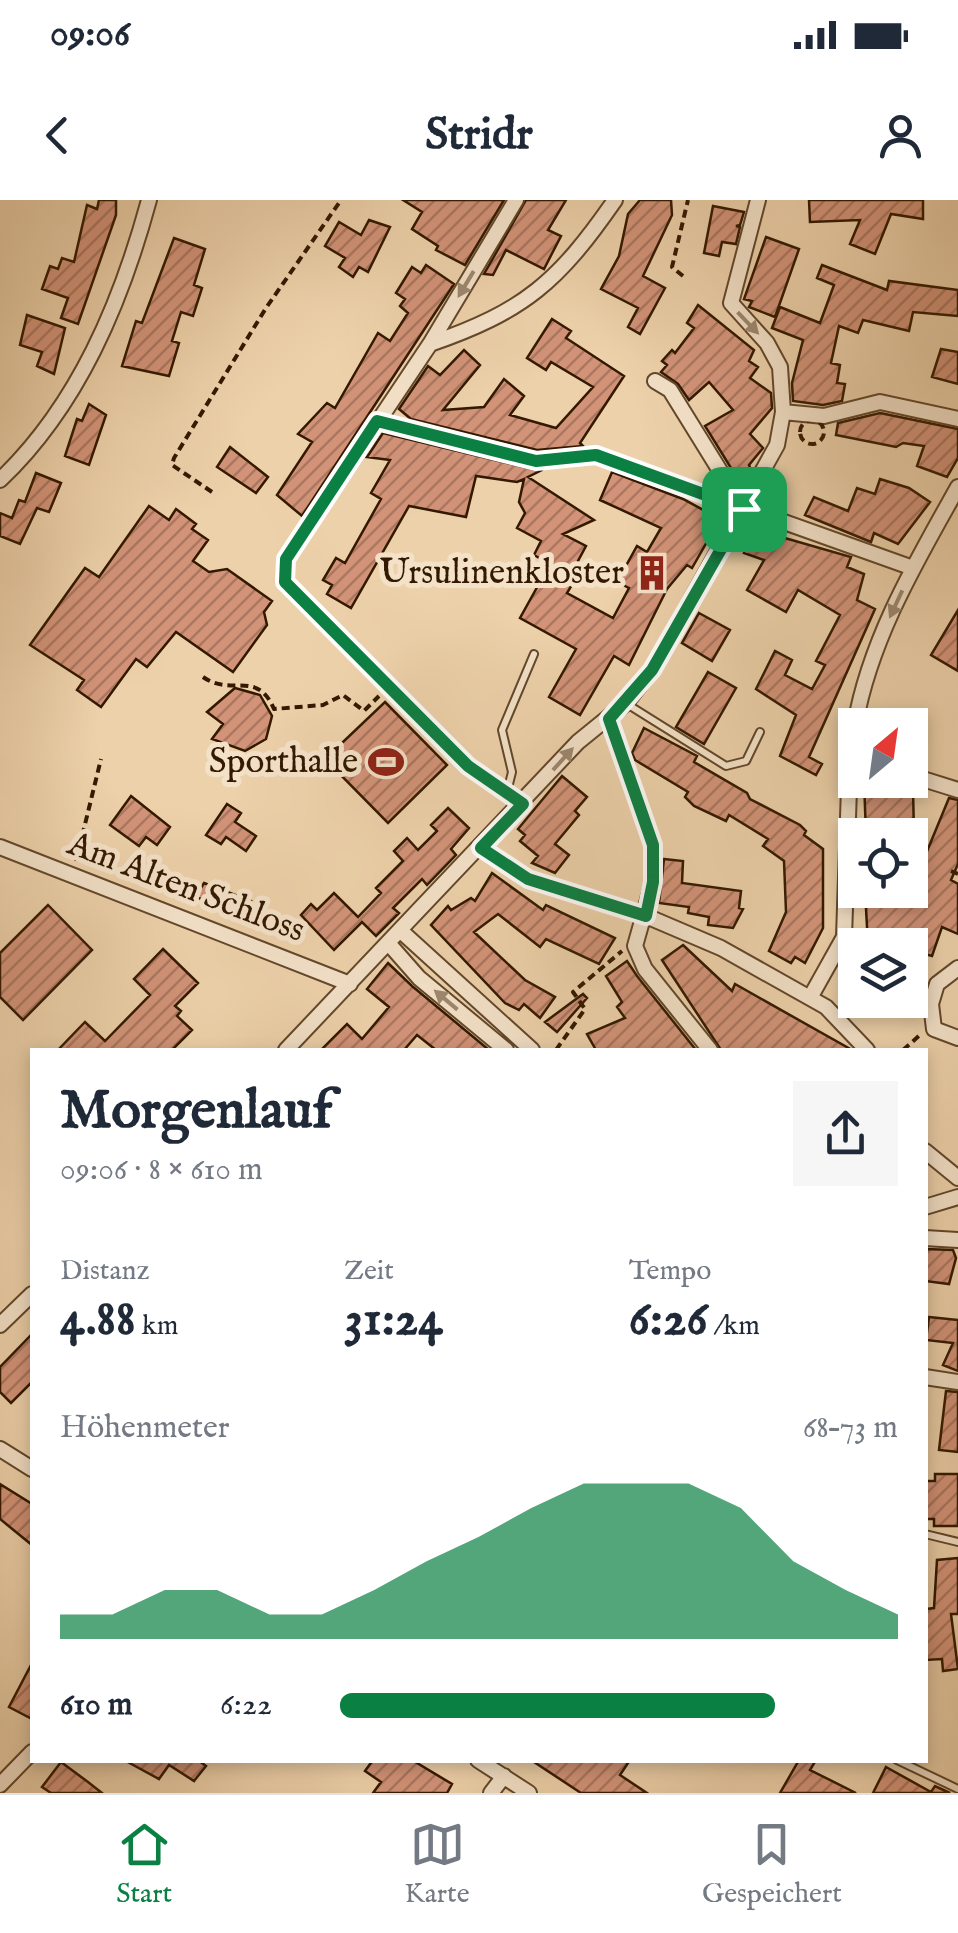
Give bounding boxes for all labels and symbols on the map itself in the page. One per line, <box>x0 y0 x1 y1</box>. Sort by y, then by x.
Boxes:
one-way arrow <box>458 270 475 298</box>
one-way arrow <box>735 310 759 334</box>
pin <box>702 467 787 552</box>
place label: Ursulinenkloster <box>379 551 624 596</box>
building icon: Ursulinenkloster <box>633 554 671 592</box>
one-way arrow <box>888 589 905 618</box>
north arrow <box>838 708 928 798</box>
place label: Sporthalle <box>209 740 358 785</box>
sports icon: Sporthalle <box>367 743 405 781</box>
one-way arrow <box>552 747 574 772</box>
street label: Am Alten Schloss <box>60 822 311 954</box>
one-way arrow <box>433 990 458 1011</box>

